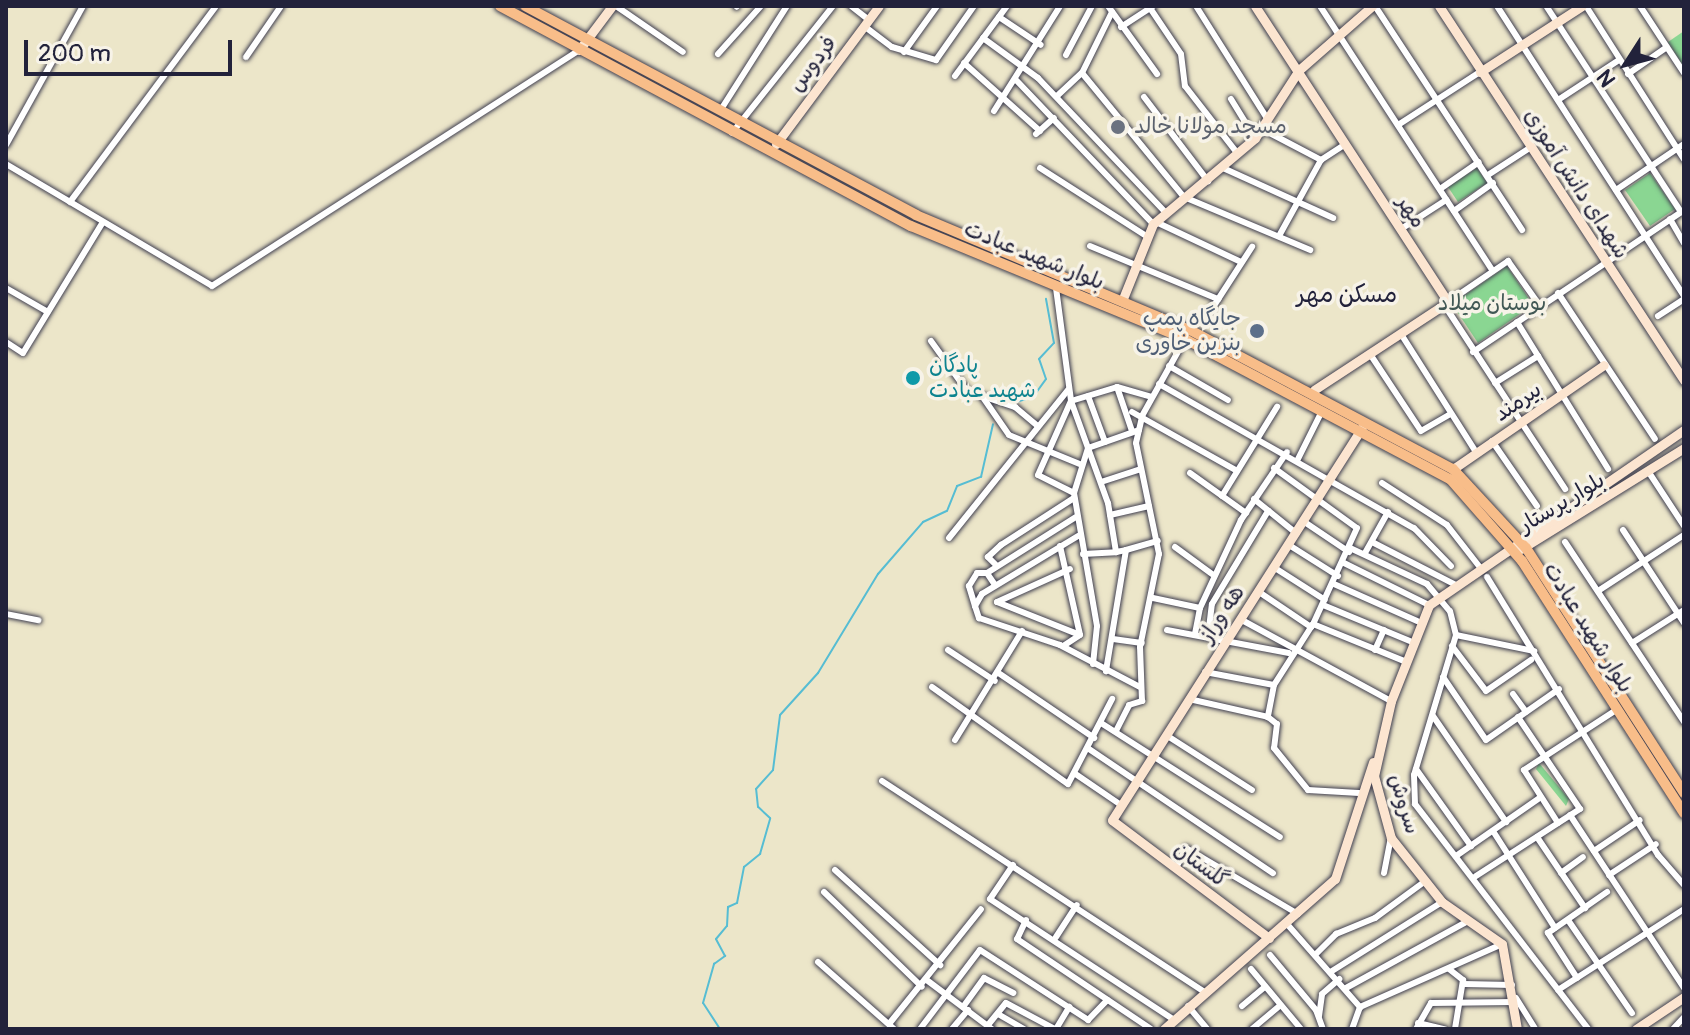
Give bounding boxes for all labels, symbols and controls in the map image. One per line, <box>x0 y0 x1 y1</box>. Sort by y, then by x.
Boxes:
scale bar <box>28 24 236 74</box>
north arrow <box>1586 24 1666 104</box>
street label: فردوس <box>783 31 843 97</box>
text: 200 m <box>38 39 111 68</box>
text: N <box>1591 64 1622 92</box>
street label: شهدای دانش آموزی <box>1518 104 1634 264</box>
place label: مسجد مولانا خالد <box>1134 114 1287 140</box>
marker: مسجد مولانا خالد <box>1109 118 1127 136</box>
street label: مهر <box>1391 191 1431 233</box>
street label: بلوار شهید عبادت <box>960 216 1108 296</box>
district label: مسکن مهر <box>1297 281 1397 309</box>
park label: بوستان میلاد <box>1438 291 1546 317</box>
place label: جایگاه پمپ بنزین خاوری <box>1135 305 1241 356</box>
marker: جایگاه پمپ بنزین خاوری <box>1248 322 1266 340</box>
place label: پادگان شهید عبادت <box>929 352 1036 404</box>
marker: پادگان شهید عبادت <box>904 369 922 387</box>
street label: بیرمند <box>1489 377 1547 427</box>
street label: بلوار پرستار <box>1514 467 1610 539</box>
street label: بلوار شهید عبادت <box>1537 558 1639 698</box>
street label: هه وراز <box>1193 580 1251 648</box>
street label: سروش <box>1382 771 1426 837</box>
street label: گلستان <box>1168 836 1234 894</box>

